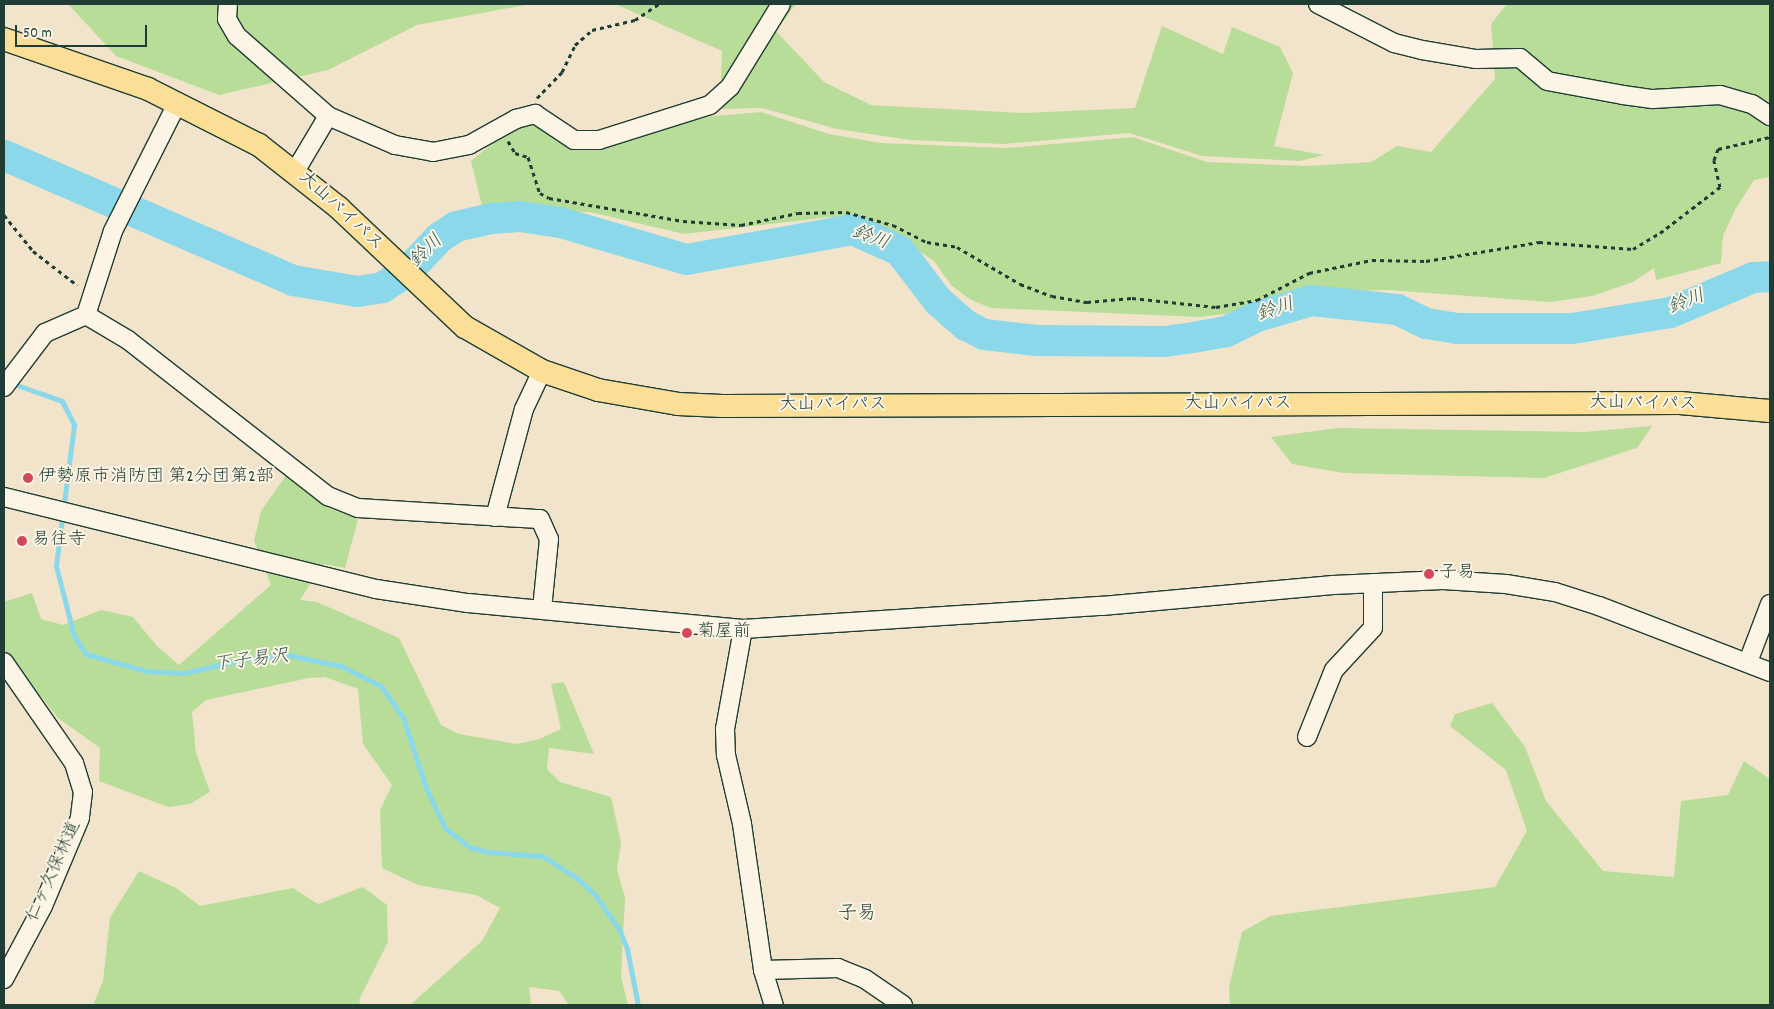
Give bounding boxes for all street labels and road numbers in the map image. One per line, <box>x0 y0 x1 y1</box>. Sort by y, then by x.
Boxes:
street label: 大山バイパス <box>293 167 387 257</box>
street label: 大山バイパス <box>1589 393 1697 417</box>
street label: 大山バイパス <box>1184 394 1292 416</box>
street label: 大山バイパス <box>779 395 887 417</box>
street label: 仁ヶ久保林道 <box>23 818 87 926</box>

